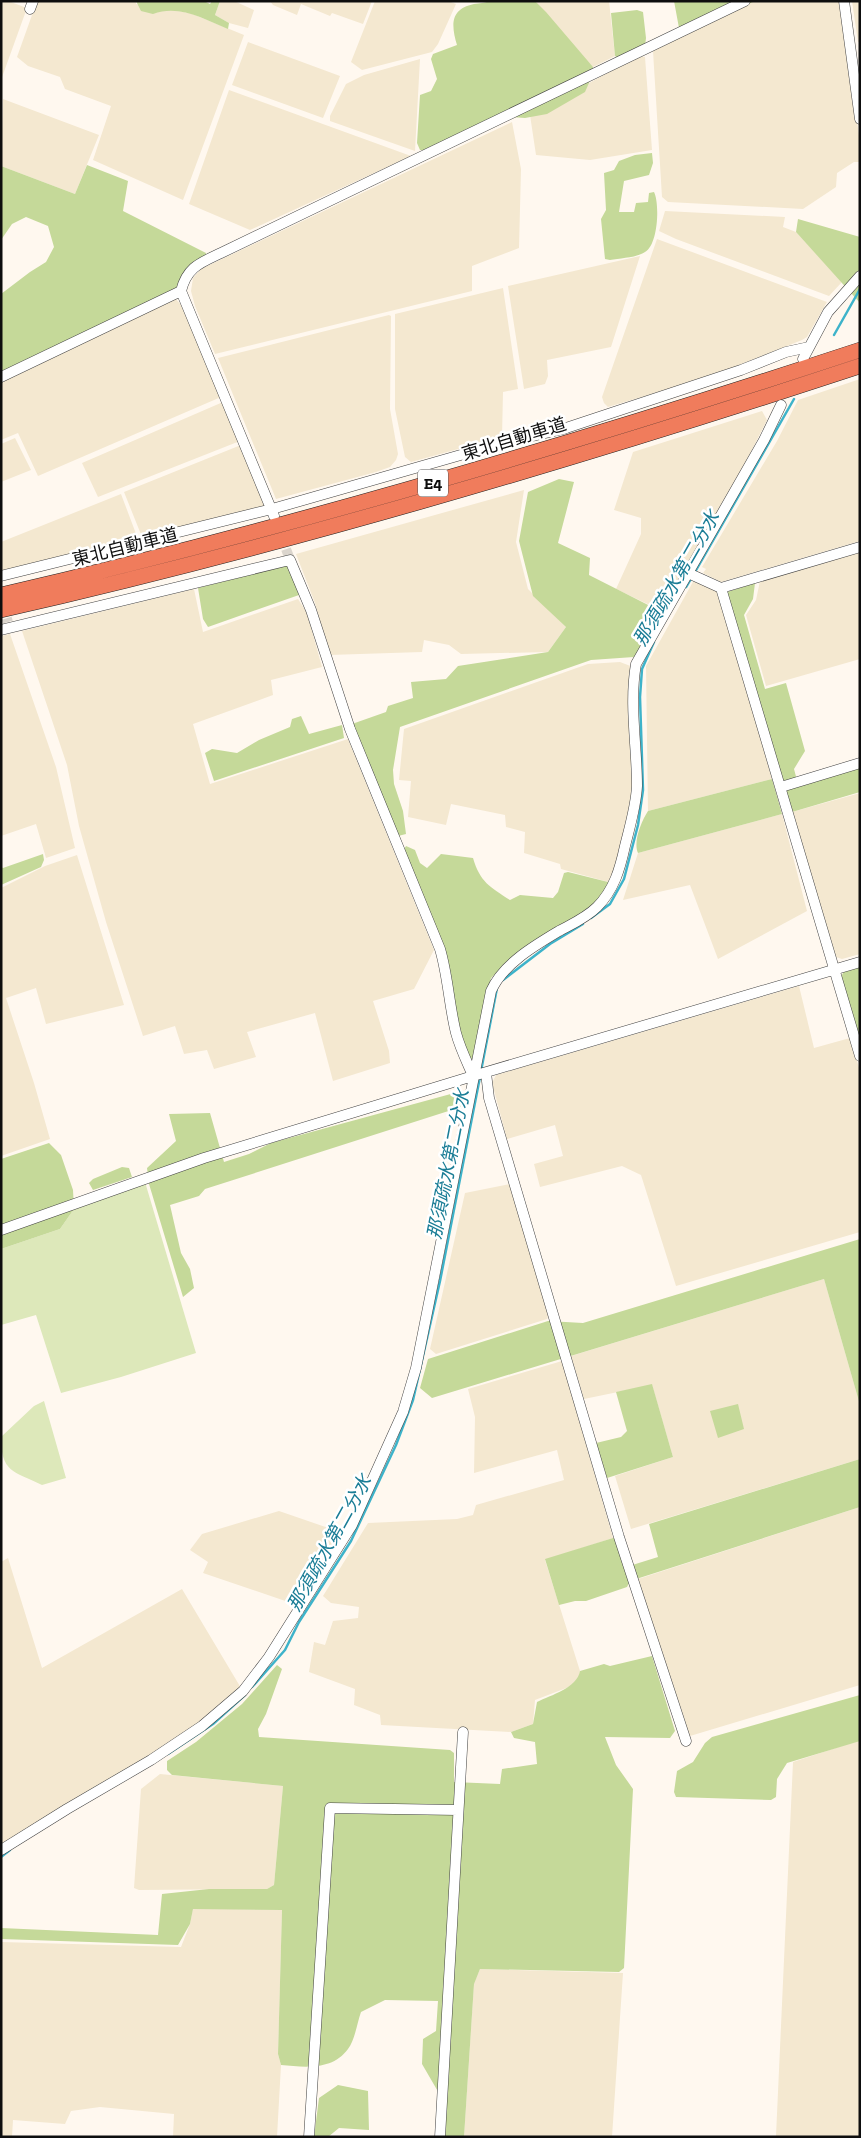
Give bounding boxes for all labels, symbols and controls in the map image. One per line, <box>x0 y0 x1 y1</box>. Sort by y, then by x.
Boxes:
street label: 東北自動車道 <box>459 413 569 465</box>
road number: E4 <box>418 469 448 496</box>
water label: 那須疏水第二分水 <box>628 505 725 650</box>
street label: 東北自動車道 <box>70 523 180 571</box>
water label: 那須疏水第二分水 <box>423 1085 475 1241</box>
water label: 那須疏水第二分水 <box>283 1469 377 1615</box>

